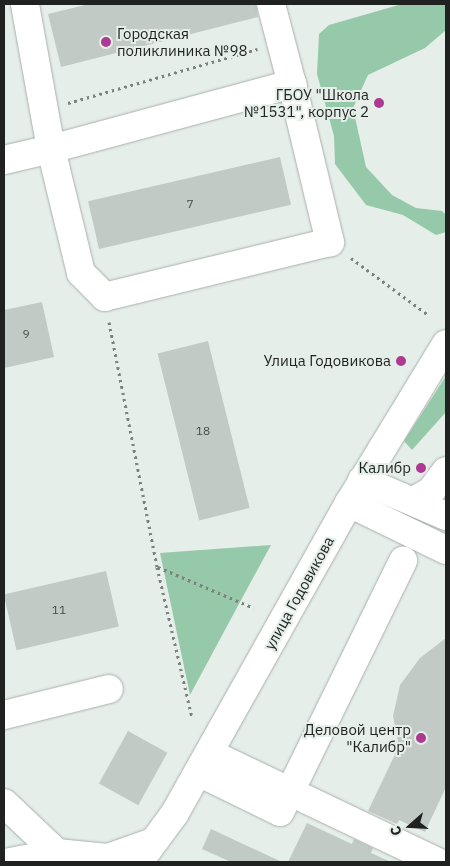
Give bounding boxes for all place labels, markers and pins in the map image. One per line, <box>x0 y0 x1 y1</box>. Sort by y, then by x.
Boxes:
place label: Городская поликлиника №98 <box>117 24 247 59</box>
marker: Городская поликлиника №98 <box>99 35 113 49</box>
place label: ГБОУ "Школа №1531", корпус 2 <box>244 85 369 120</box>
marker: ГБОУ "Школа №1531", корпус 2 <box>373 97 385 109</box>
place label: Улица Годовикова <box>264 352 391 370</box>
marker: Улица Годовикова <box>395 355 407 367</box>
place label: Калибр <box>359 459 411 477</box>
marker: Калибр <box>415 462 427 474</box>
place label: Деловой центр "Калибр" <box>304 720 411 755</box>
marker: Деловой центр "Калибр" <box>415 732 427 744</box>

